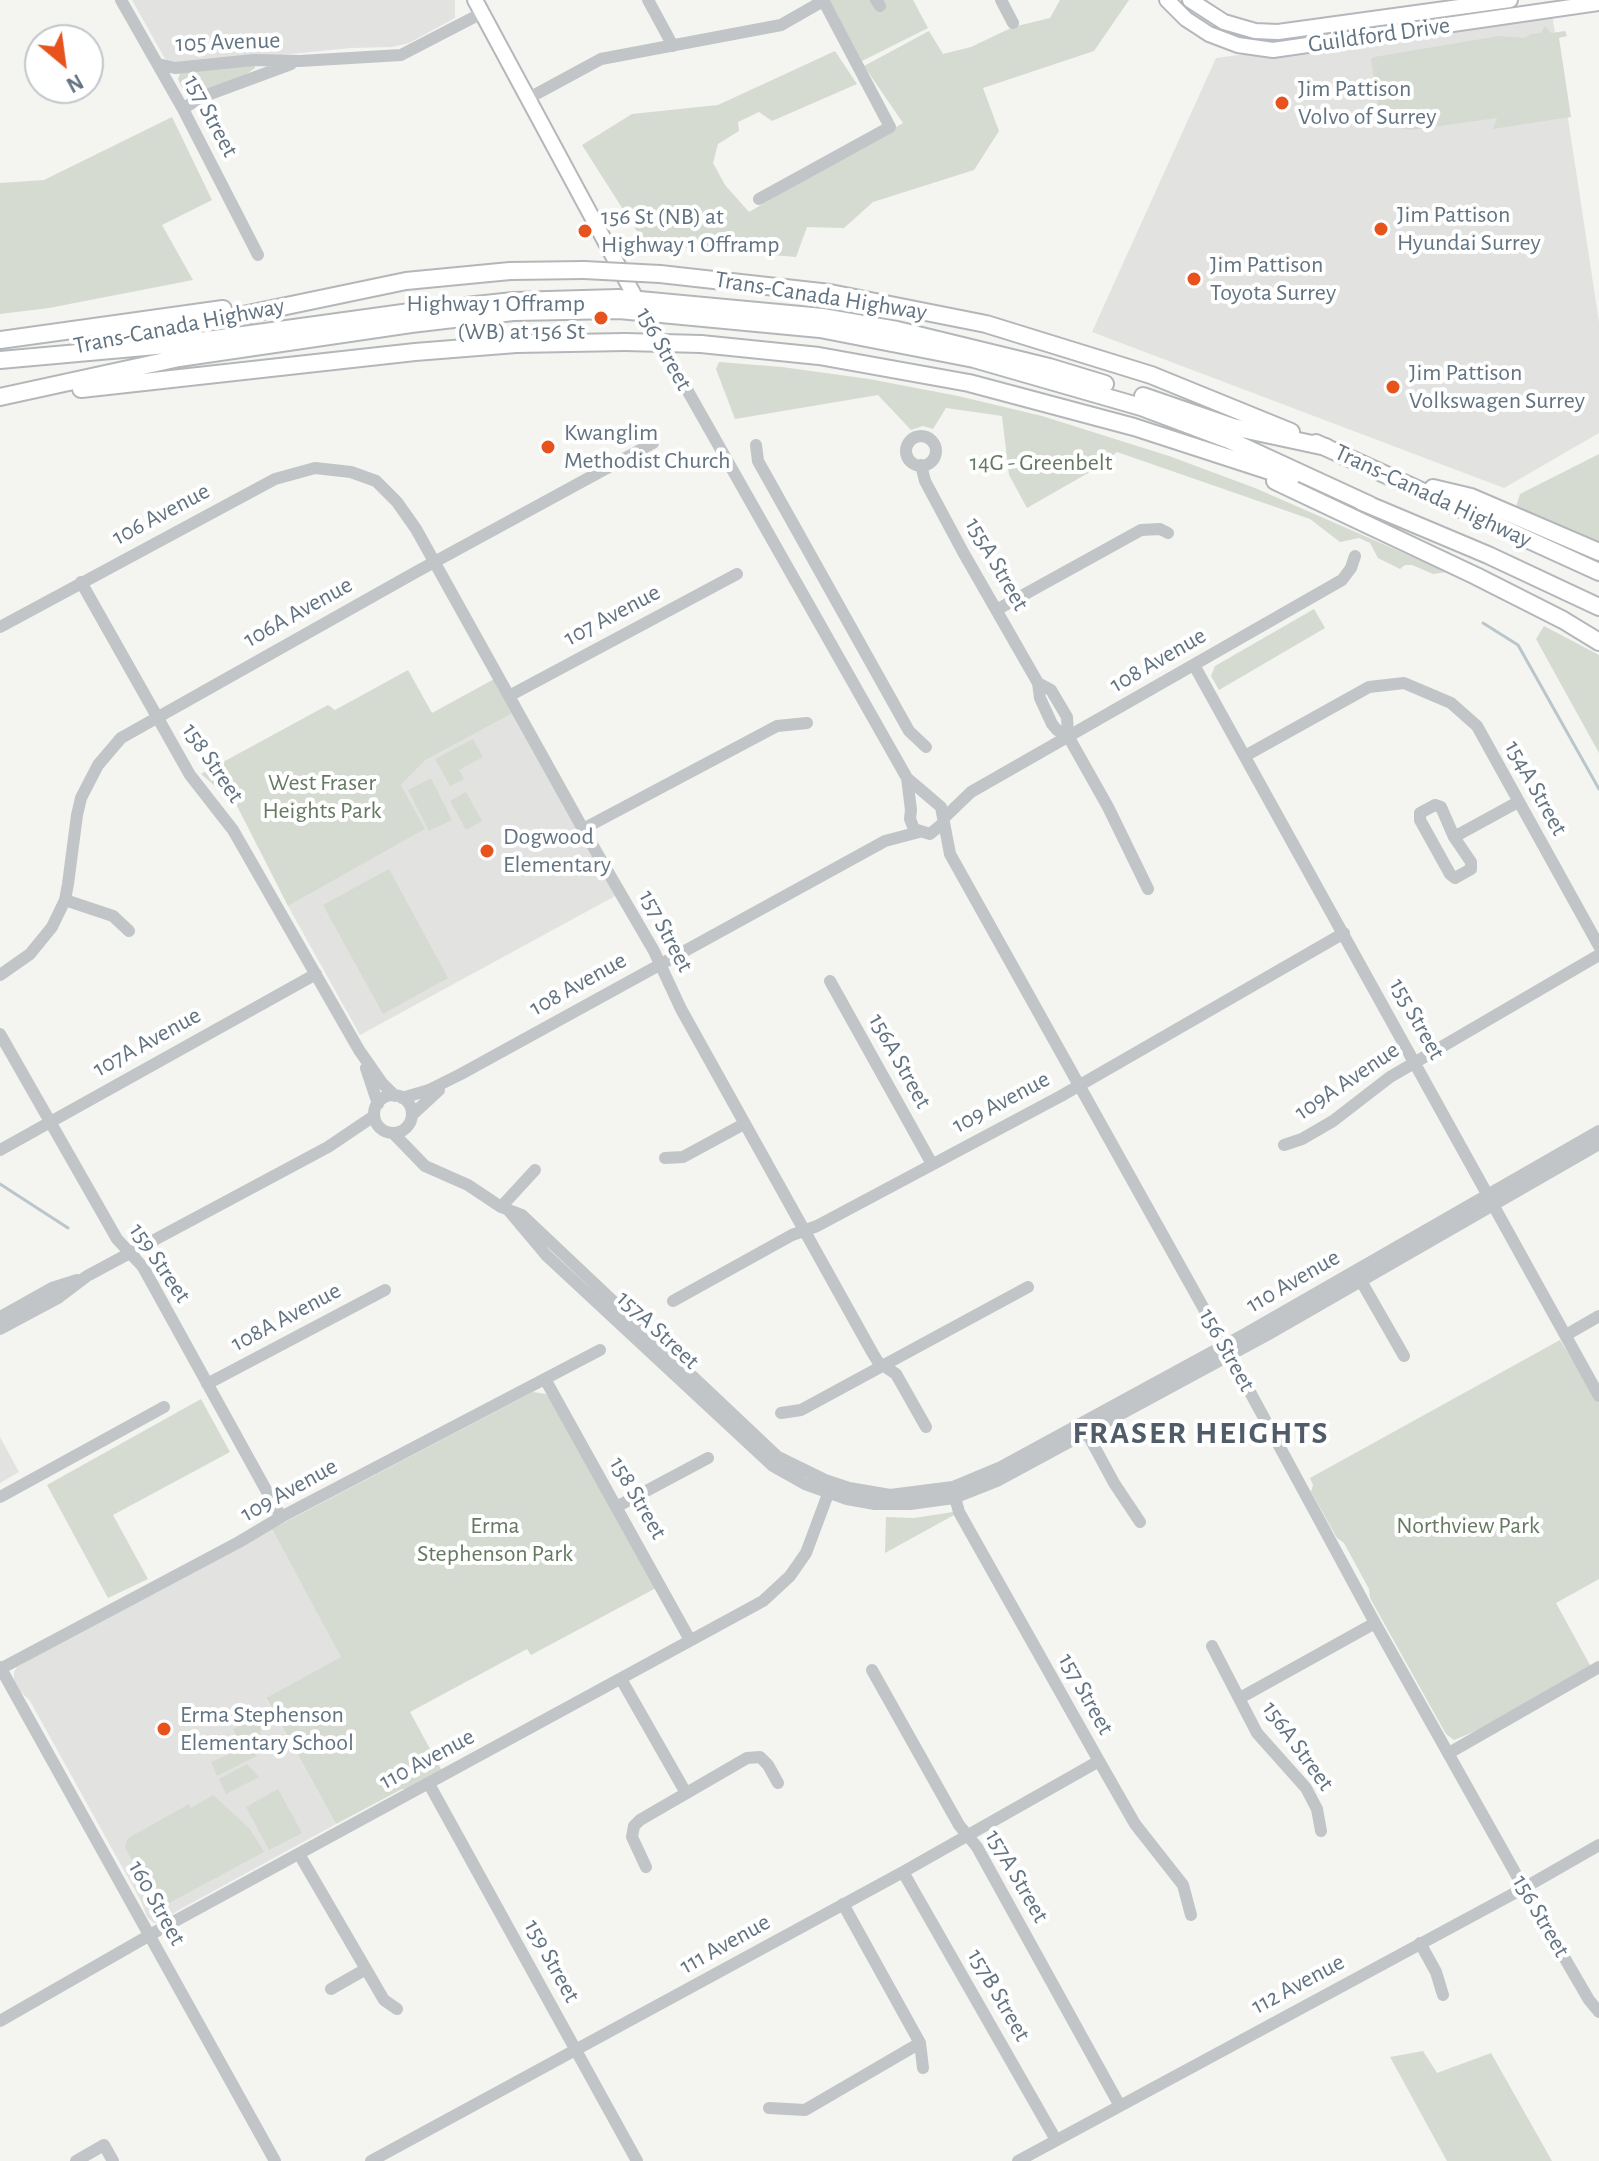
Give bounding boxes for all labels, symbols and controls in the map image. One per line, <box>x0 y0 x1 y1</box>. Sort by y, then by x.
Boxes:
street label: Guildford Drive <box>1306 11 1452 59</box>
north arrow <box>24 24 104 104</box>
street label: 105 Avenue <box>175 26 281 58</box>
text: N <box>63 70 87 97</box>
street label: 157 Street <box>177 70 245 162</box>
place label: Jim Pattison Volvo of Surrey <box>1298 75 1436 131</box>
marker: Jim Pattison Volvo of Surrey <box>1273 94 1291 112</box>
place label: Jim Pattison Hyundai Surrey <box>1397 201 1541 257</box>
place label: 156 St (NB) at Highway 1 Offramp <box>601 203 779 259</box>
marker: Jim Pattison Hyundai Surrey <box>1372 220 1390 238</box>
marker: 156 St (NB) at Highway 1 Offramp <box>576 222 594 240</box>
place label: Jim Pattison Toyota Surrey <box>1210 251 1336 307</box>
street label: Trans-Canada Highway <box>713 265 929 327</box>
marker: Jim Pattison Toyota Surrey <box>1185 270 1203 288</box>
place label: Highway 1 Offramp (WB) at 156 St <box>407 290 585 346</box>
street label: Trans-Canada Highway <box>71 291 287 361</box>
street label: 156 Street <box>630 303 698 395</box>
marker: Highway 1 Offramp (WB) at 156 St <box>592 309 610 327</box>
place label: Jim Pattison Volkswagen Surrey <box>1409 359 1585 415</box>
marker: Jim Pattison Volkswagen Surrey <box>1384 378 1402 396</box>
place label: Kwanglim Methodist Church <box>564 419 731 475</box>
marker: Kwanglim Methodist Church <box>539 438 557 456</box>
street label: Trans-Canada Highway <box>1330 438 1536 554</box>
park label: 14G - Greenbelt <box>970 449 1112 477</box>
street label: 106 Avenue <box>107 476 215 552</box>
street label: 155A Street <box>959 512 1035 616</box>
street label: 106A Avenue <box>239 570 357 654</box>
street label: 107 Avenue <box>559 578 665 652</box>
street label: 108 Avenue <box>1105 621 1211 699</box>
street label: 158 Street <box>176 718 250 808</box>
street label: 154A Street <box>1498 735 1574 841</box>
park label: West Fraser Heights Park <box>263 769 381 825</box>
place label: Dogwood Elementary <box>503 823 611 879</box>
marker: Dogwood Elementary <box>478 842 496 860</box>
street label: 157 Street <box>632 885 700 977</box>
street label: 108 Avenue <box>525 946 631 1022</box>
street label: 155 Street <box>1383 973 1451 1065</box>
street label: 107A Avenue <box>88 1001 206 1083</box>
street label: 156A Street <box>862 1009 938 1113</box>
street label: 109A Avenue <box>1289 1036 1405 1126</box>
street label: 109 Avenue <box>947 1064 1055 1140</box>
street label: 159 Street <box>123 1218 197 1308</box>
street label: 110 Avenue <box>1241 1243 1345 1319</box>
street label: 108A Avenue <box>226 1276 346 1358</box>
street label: 157A Street <box>611 1284 705 1376</box>
street label: 156 Street <box>1193 1304 1261 1396</box>
district label: FRASER HEIGHTS <box>1072 1414 1330 1452</box>
street label: 109 Avenue <box>236 1452 342 1528</box>
street label: 158 Street <box>603 1452 673 1544</box>
park label: Erma Stephenson Park <box>417 1512 573 1568</box>
park label: Northview Park <box>1396 1512 1540 1540</box>
street label: 157 Street <box>1052 1648 1120 1740</box>
street label: 156A Street <box>1256 1696 1340 1796</box>
place label: Erma Stephenson Elementary School <box>180 1701 354 1757</box>
marker: Erma Stephenson Elementary School <box>155 1720 173 1738</box>
street label: 110 Avenue <box>375 1722 479 1796</box>
street label: 157A Street <box>979 1824 1055 1928</box>
street label: 160 Street <box>122 1855 192 1951</box>
street label: 156 Street <box>1506 1870 1576 1962</box>
street label: 111 Avenue <box>675 1907 775 1981</box>
street label: 159 Street <box>518 1915 586 2007</box>
street label: 157B Street <box>961 1944 1037 2046</box>
street label: 112 Avenue <box>1246 1947 1350 2021</box>

